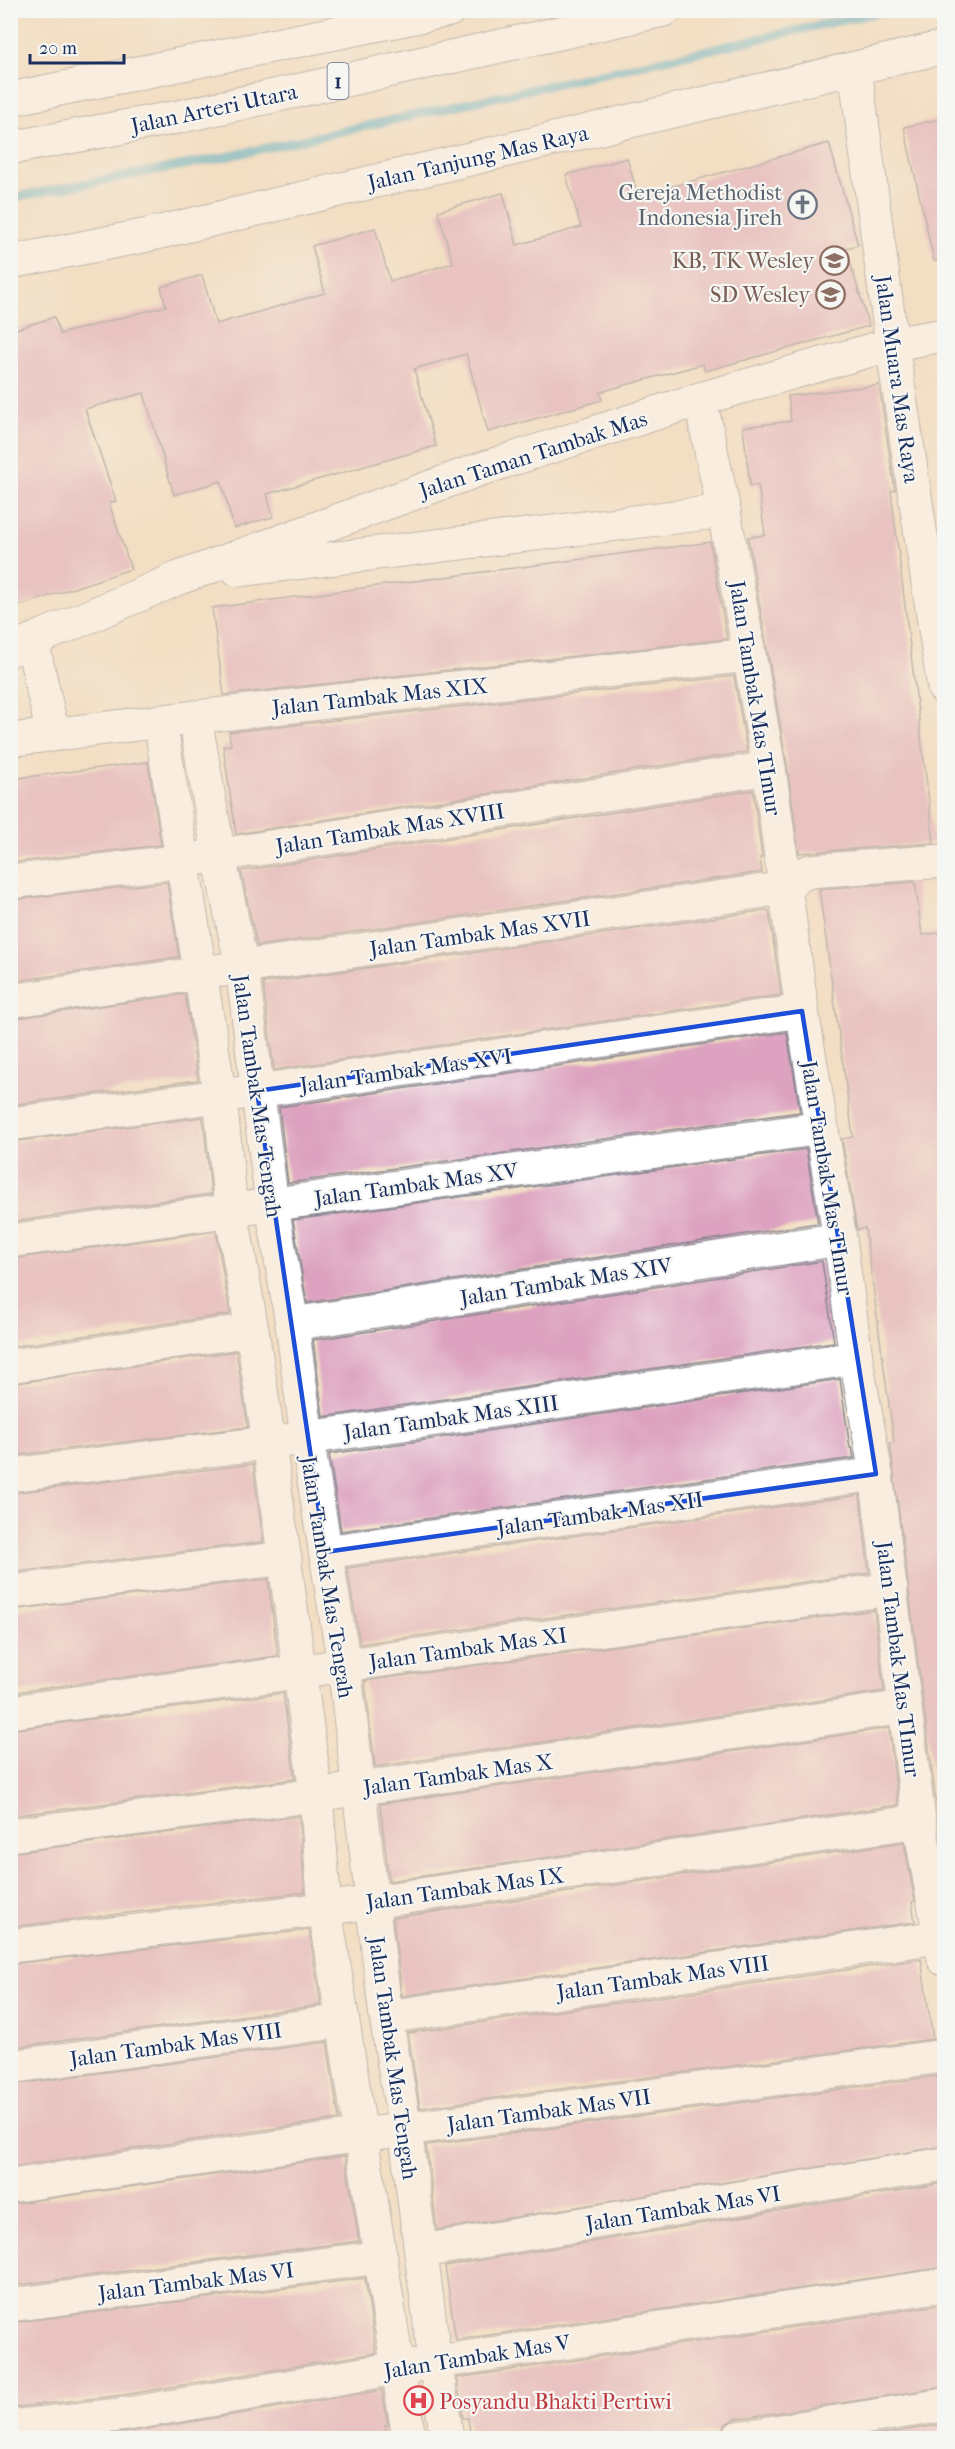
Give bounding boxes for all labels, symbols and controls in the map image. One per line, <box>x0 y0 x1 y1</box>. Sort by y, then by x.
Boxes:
scale bar <box>30 27 124 65</box>
text: 20 m <box>39 38 77 59</box>
road number: 1 <box>328 63 348 99</box>
street label: Jalan Arteri Utara <box>127 78 301 140</box>
street label: Jalan Tanjung Mas Raya <box>363 120 592 196</box>
place label: Gereja Methodist Indonesia Jireh <box>618 180 783 231</box>
church icon: Gereja Methodist Indonesia Jireh <box>787 189 819 221</box>
school or university icon: KB, TK Wesley <box>819 244 851 276</box>
place label: KB, TK Wesley <box>672 248 815 274</box>
street label: Jalan Muara Mas Raya <box>869 272 925 485</box>
school or university icon: SD Wesley <box>815 278 847 310</box>
place label: SD Wesley <box>710 282 811 308</box>
street label: Jalan Taman Tambak Mas <box>414 406 651 505</box>
street label: Jalan Tambak Mas TImur <box>723 577 787 818</box>
street label: Jalan Tambak Mas XIX <box>269 673 489 721</box>
street label: Jalan Tambak Mas XVIII <box>272 798 507 860</box>
street label: Jalan Tambak Mas XVII <box>366 906 593 963</box>
street label: Jalan Tambak Mas Tengah <box>227 971 287 1220</box>
street label: Jalan Tambak Mas XVI <box>296 1043 514 1099</box>
street label: Jalan Tambak Mas TImur <box>795 1057 859 1298</box>
street label: Jalan Tambak Mas XV <box>311 1158 520 1212</box>
street label: Jalan Tambak Mas XIV <box>456 1252 675 1312</box>
street label: Jalan Tambak Mas XIII <box>340 1390 561 1446</box>
street label: Jalan Tambak Mas Tengah <box>295 1452 359 1701</box>
street label: Jalan Tambak Mas XII <box>493 1487 705 1542</box>
street label: Jalan Tambak Mas TImur <box>870 1538 925 1779</box>
street label: Jalan Tambak Mas XI <box>365 1622 569 1676</box>
street label: Jalan Tambak Mas X <box>360 1749 555 1801</box>
street label: Jalan Tambak Mas IX <box>362 1862 566 1916</box>
street label: Jalan Tambak Mas Tengah <box>363 1933 423 2182</box>
street label: Jalan Tambak Mas VIII <box>553 1950 771 2006</box>
street label: Jalan Tambak Mas VIII <box>66 2017 284 2073</box>
street label: Jalan Tambak Mas VII <box>444 2084 653 2138</box>
street label: Jalan Tambak Mas VI <box>582 2181 783 2238</box>
street label: Jalan Tambak Mas VI <box>95 2257 296 2307</box>
street label: Jalan Tambak Mas V <box>380 2329 573 2385</box>
hospital icon: Posyandu Bhakti Pertiwi <box>402 2385 434 2417</box>
place label: Posyandu Bhakti Pertiwi <box>439 2389 672 2415</box>

